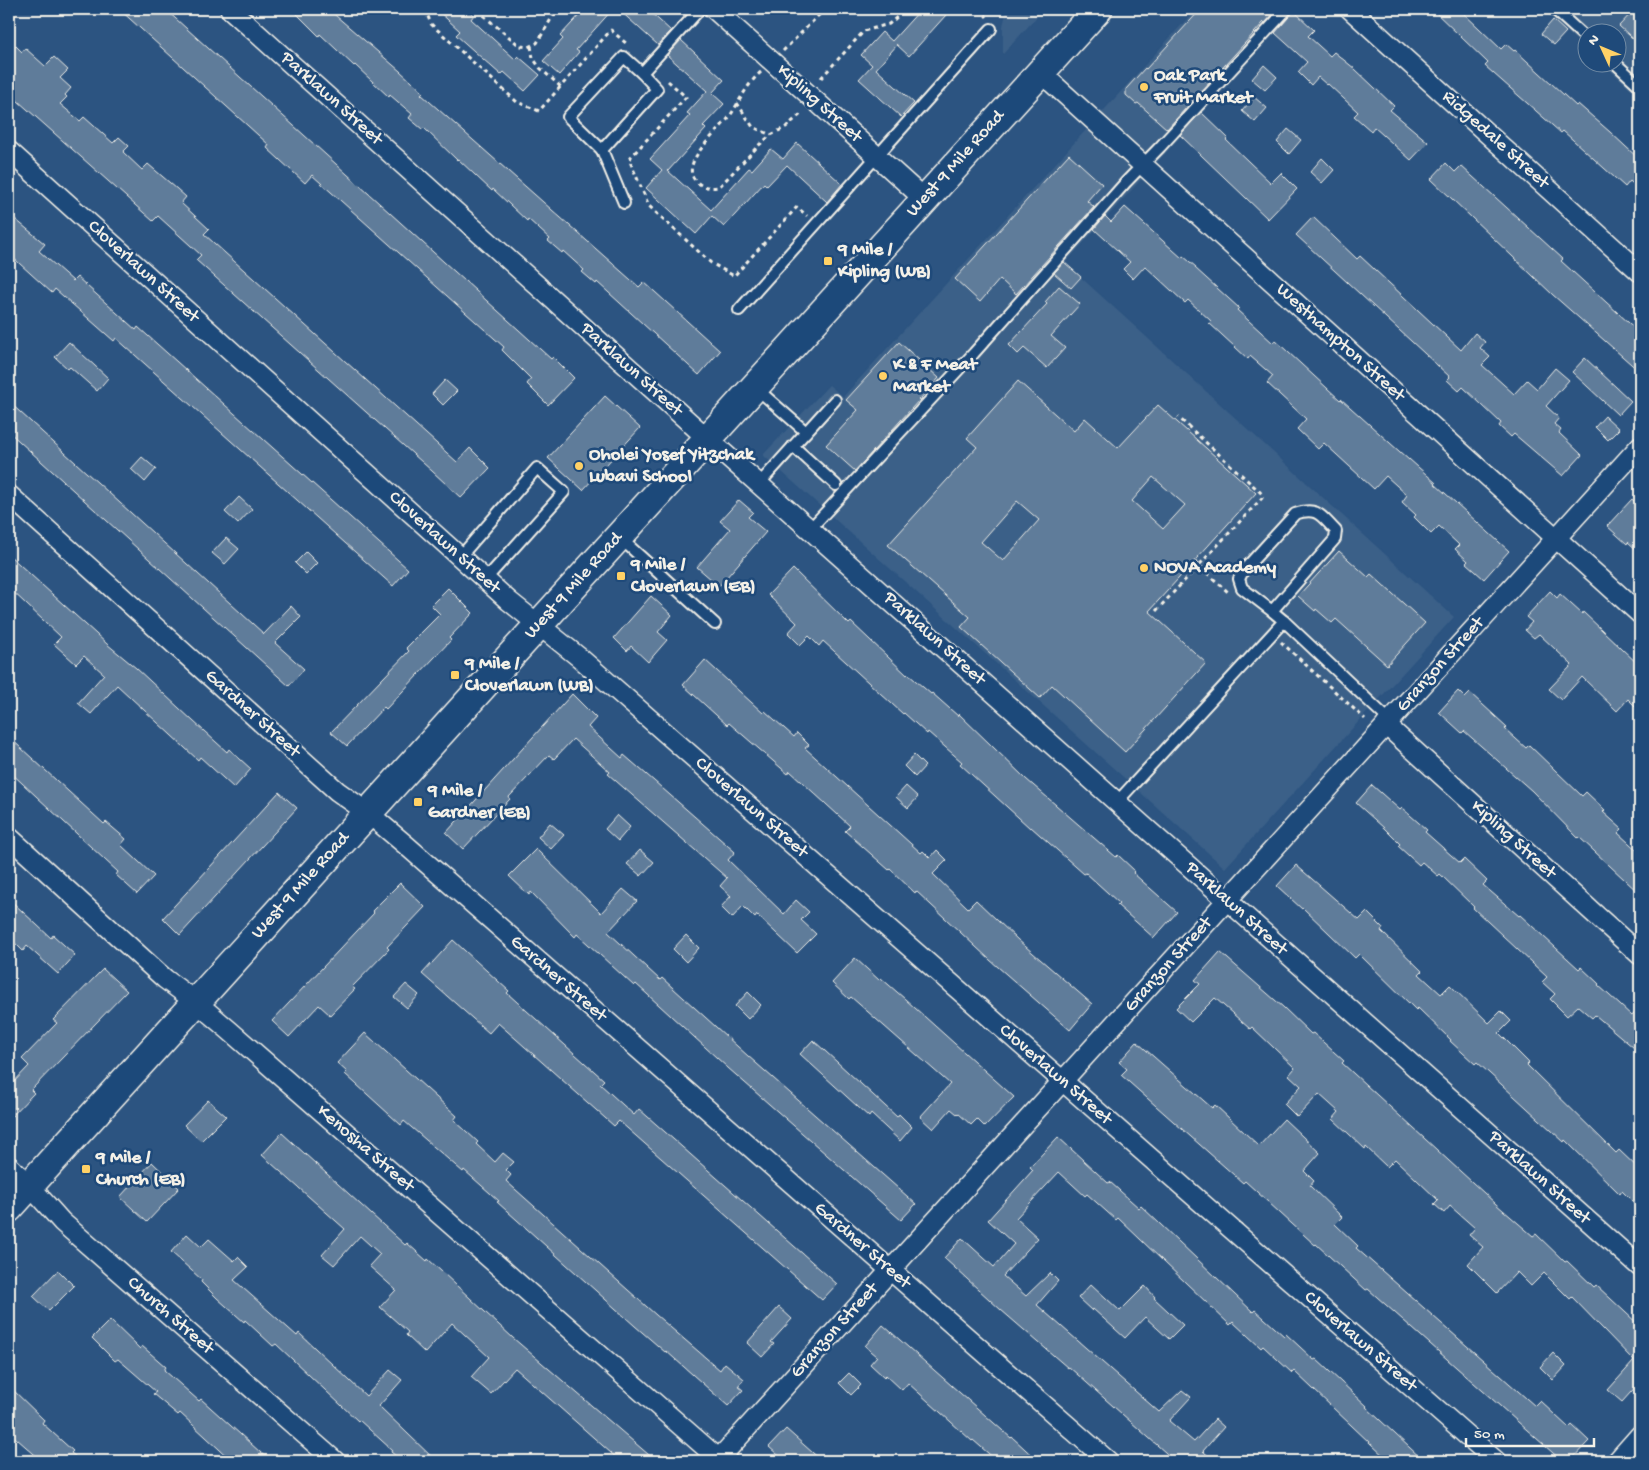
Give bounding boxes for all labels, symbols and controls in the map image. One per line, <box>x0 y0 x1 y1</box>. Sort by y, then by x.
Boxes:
north arrow <box>1576 22 1626 72</box>
text: N <box>1585 32 1604 50</box>
street label: Parklawn Street <box>274 46 389 152</box>
street label: Kipling Street <box>771 60 868 150</box>
place label: Oak Park Fruit Market <box>1153 65 1254 110</box>
marker: Oak Park Fruit Market <box>1138 81 1150 93</box>
street label: Ridgedale Street <box>1437 86 1555 196</box>
street label: West 9 Mile Road <box>902 104 1011 222</box>
street label: Cloverlawn Street <box>82 216 205 330</box>
place label: 9 Mile / Kipling (WB) <box>837 239 931 284</box>
marker: 9 Mile / Kipling (WB) <box>822 255 834 267</box>
street label: Westhampton Street <box>1271 279 1411 409</box>
street label: Parklawn Street <box>574 317 689 423</box>
place label: K & F Meat Market <box>892 354 979 399</box>
marker: K & F Meat Market <box>877 370 889 382</box>
place label: Oholei Yosef Yitzchak Lubavi School <box>589 444 756 489</box>
marker: Oholei Yosef Yitzchak Lubavi School <box>573 460 585 472</box>
street label: Cloverlawn Street <box>383 487 506 601</box>
street label: West 9 Mile Road <box>520 526 629 644</box>
place label: 9 Mile / Cloverlawn (EB) <box>630 554 756 599</box>
place label: NOVA Academy <box>1154 557 1277 580</box>
marker: NOVA Academy <box>1138 562 1150 574</box>
marker: 9 Mile / Cloverlawn (EB) <box>615 570 627 582</box>
street label: Parklawn Street <box>877 586 992 692</box>
street label: Granzon Street <box>1392 611 1491 718</box>
place label: 9 Mile / Cloverlawn (WB) <box>464 653 594 698</box>
street label: Gardner Street <box>199 665 306 765</box>
marker: 9 Mile / Cloverlawn (WB) <box>449 669 461 681</box>
street label: Cloverlawn Street <box>690 752 814 865</box>
place label: 9 Mile / Gardner (EB) <box>427 780 531 825</box>
marker: 9 Mile / Gardner (EB) <box>412 796 424 808</box>
street label: Kipling Street <box>1465 796 1562 886</box>
street label: West 9 Mile Road <box>247 826 356 944</box>
street label: Parklawn Street <box>1179 856 1294 962</box>
street label: Granzon Street <box>1120 911 1219 1018</box>
street label: Gardner Street <box>505 931 613 1029</box>
street label: Cloverlawn Street <box>994 1019 1118 1132</box>
street label: Kenosha Street <box>311 1100 420 1199</box>
street label: Parklawn Street <box>1482 1125 1597 1231</box>
place label: 9 Mile / Church (EB) <box>95 1147 186 1192</box>
marker: 9 Mile / Church (EB) <box>80 1163 92 1175</box>
street label: Gardner Street <box>809 1198 917 1296</box>
street label: Church Street <box>122 1272 220 1362</box>
street label: Granzon Street <box>786 1277 885 1384</box>
street label: Cloverlawn Street <box>1299 1286 1423 1399</box>
scale bar <box>1466 1415 1594 1447</box>
text: 50 m <box>1474 1426 1505 1444</box>

